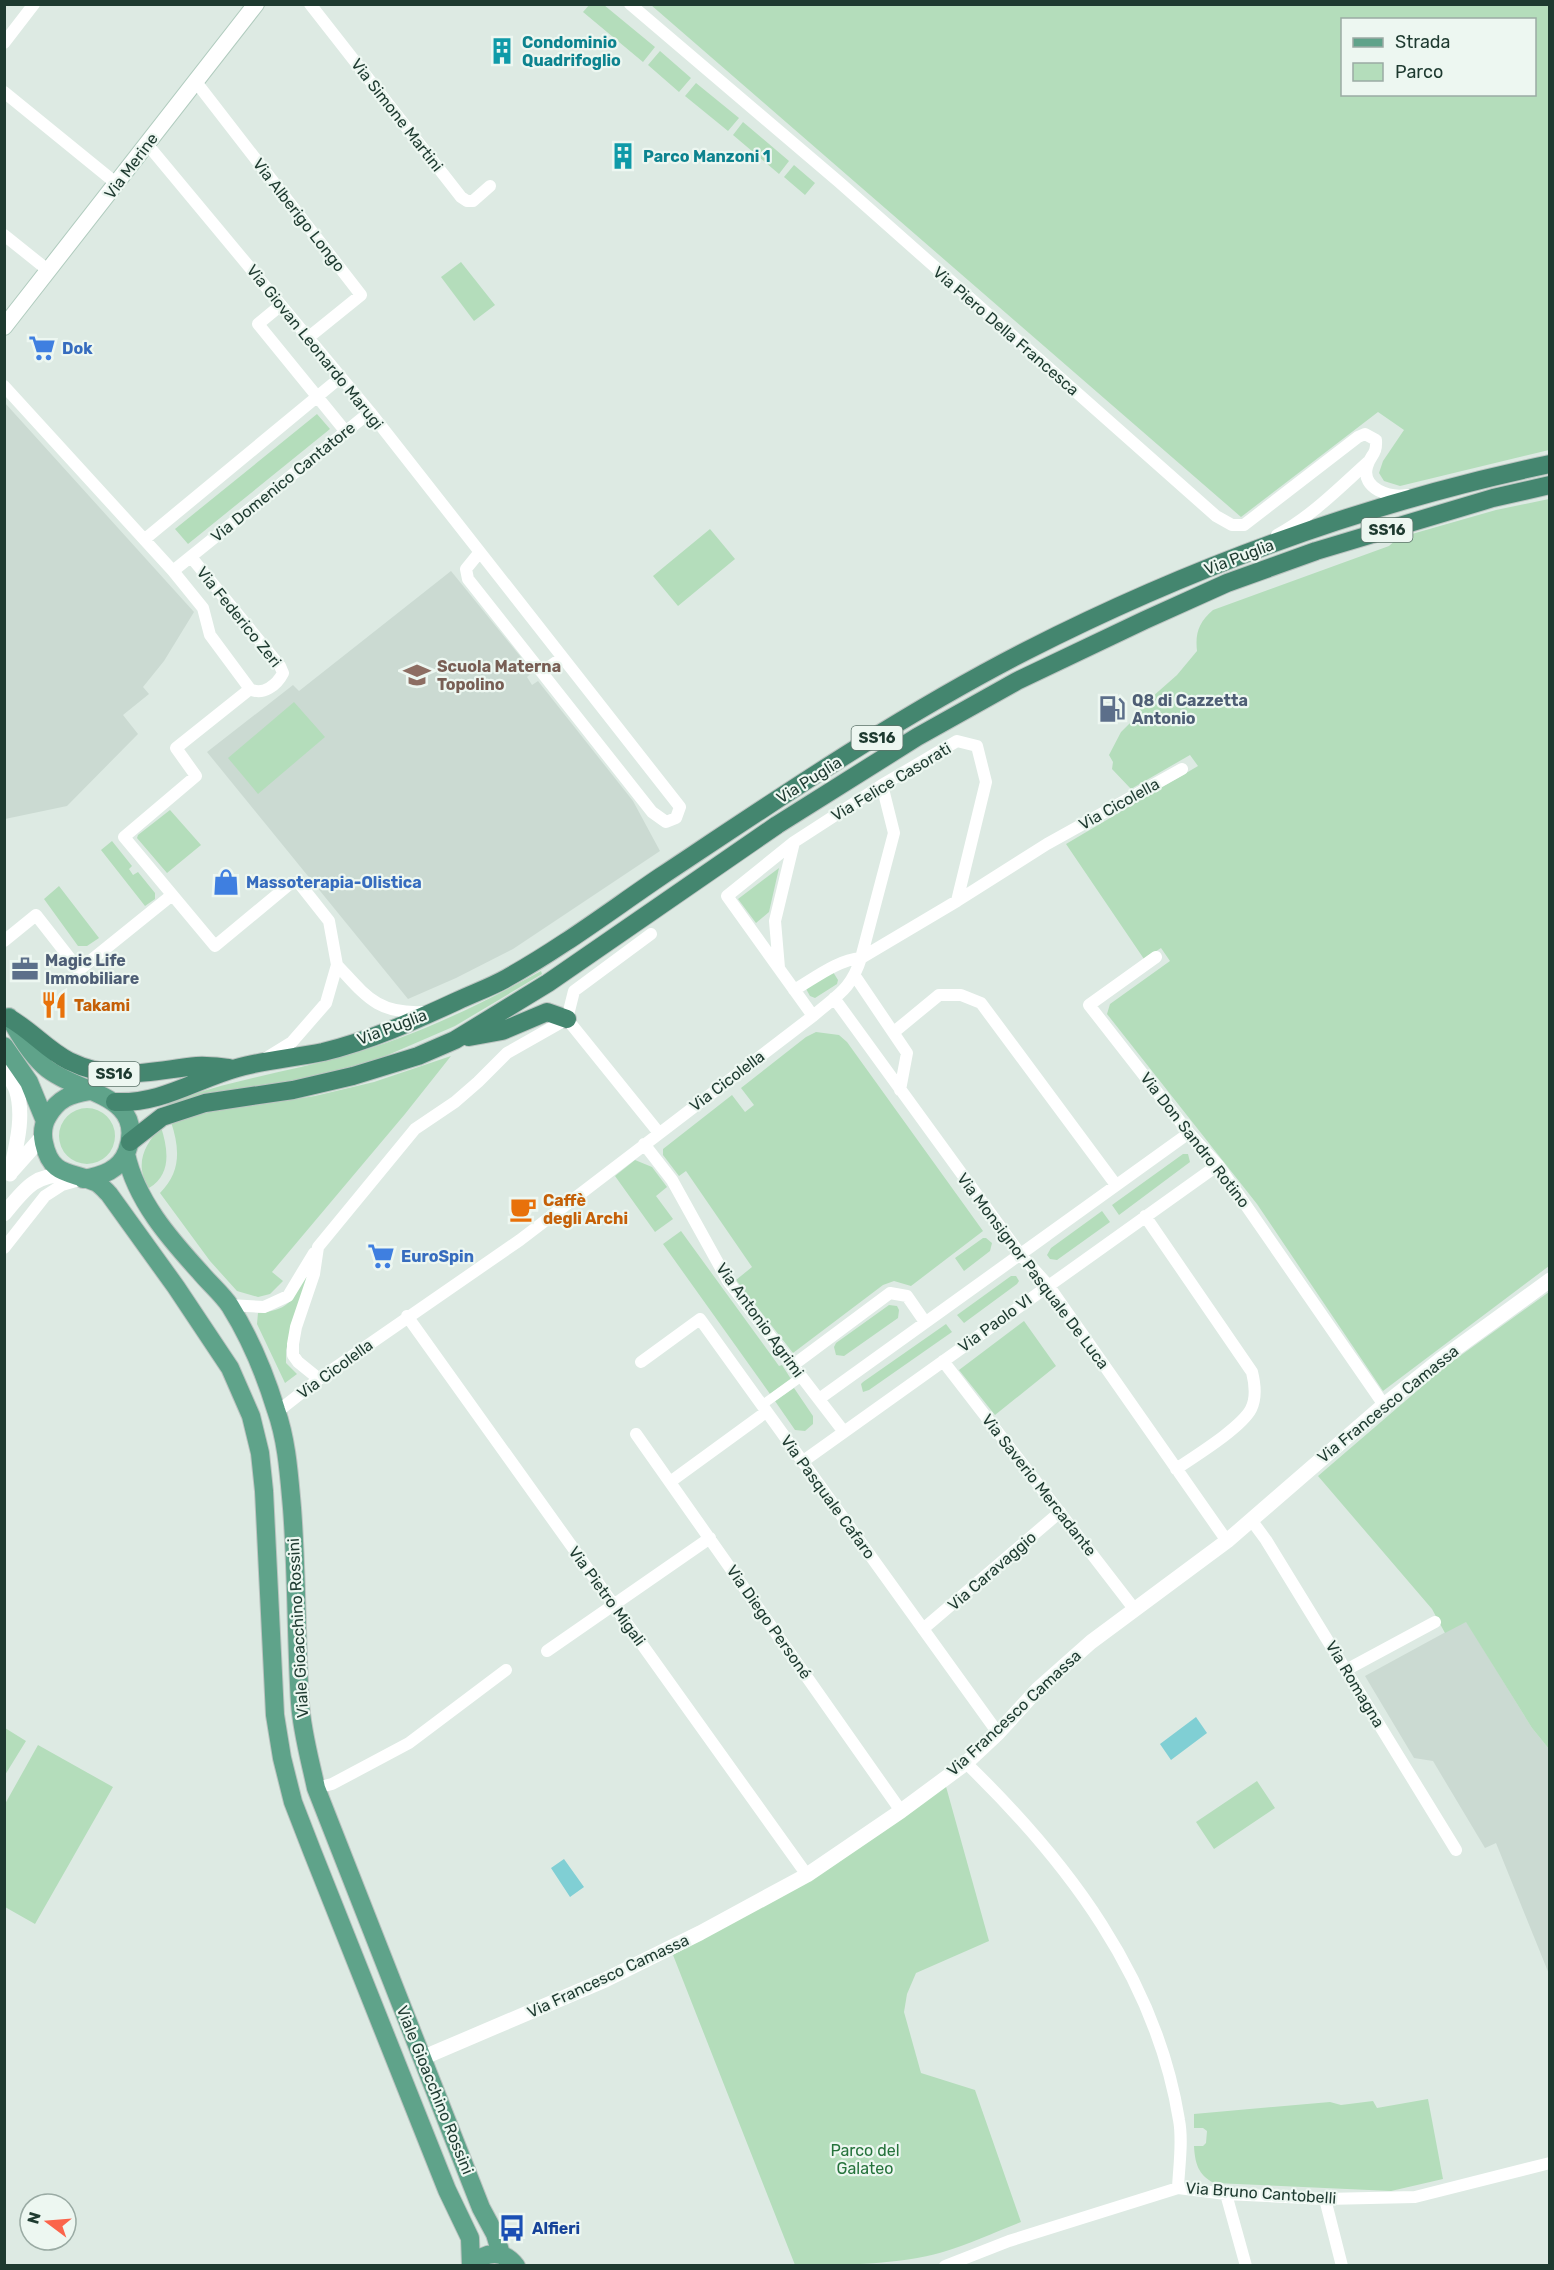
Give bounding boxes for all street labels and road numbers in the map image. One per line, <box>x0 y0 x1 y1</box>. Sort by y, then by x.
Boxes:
street label: Via Simone Martini <box>347 55 447 175</box>
street label: Via Merine <box>100 129 162 203</box>
street label: Via Alberigo Longo <box>249 154 349 276</box>
street label: Via Giovan Leonardo Marugi <box>243 261 387 433</box>
street label: Via Piero Della Francesca <box>929 263 1083 399</box>
street label: Via Domenico Cantatore <box>207 418 359 546</box>
road number: SS16 <box>1362 518 1412 542</box>
street label: Via Puglia <box>1201 535 1277 579</box>
street label: Via Federico Zeri <box>193 563 285 671</box>
road number: SS16 <box>852 726 902 750</box>
street label: Via Felice Casorati <box>828 739 954 825</box>
street label: Via Puglia <box>773 753 845 807</box>
street label: Via Cicolella <box>1075 774 1163 834</box>
street label: Via Puglia <box>354 1005 430 1049</box>
street label: Via Cicolella <box>686 1047 768 1115</box>
road number: SS16 <box>88 1062 140 1086</box>
street label: Via Don Sandro Rotino <box>1136 1069 1254 1211</box>
street label: Via Monsignor Pasquale De Luca <box>953 1169 1113 1373</box>
street label: Via Antonio Agrimi <box>712 1259 808 1381</box>
street label: Via Paolo VI <box>954 1290 1036 1356</box>
street label: Via Cicolella <box>293 1335 377 1403</box>
street label: Via Francesco Camassa <box>1314 1341 1462 1467</box>
street label: Via Saverio Mercadante <box>978 1410 1100 1560</box>
street label: Via Pasquale Cafaro <box>777 1431 879 1563</box>
street label: Via Caravaggio <box>944 1528 1040 1614</box>
street label: Viale Gioacchino Rossini <box>284 1538 312 1718</box>
street label: Via Pietro Migali <box>565 1543 649 1649</box>
street label: Via Diego Personé <box>723 1561 815 1683</box>
street label: Via Romagna <box>1322 1637 1388 1731</box>
street label: Via Francesco Camassa <box>943 1646 1085 1780</box>
street label: Via Francesco Camassa <box>524 1930 692 2022</box>
street label: Viale Gioacchino Rossini <box>392 2003 478 2177</box>
street label: Via Bruno Cantobelli <box>1185 2178 1337 2208</box>

